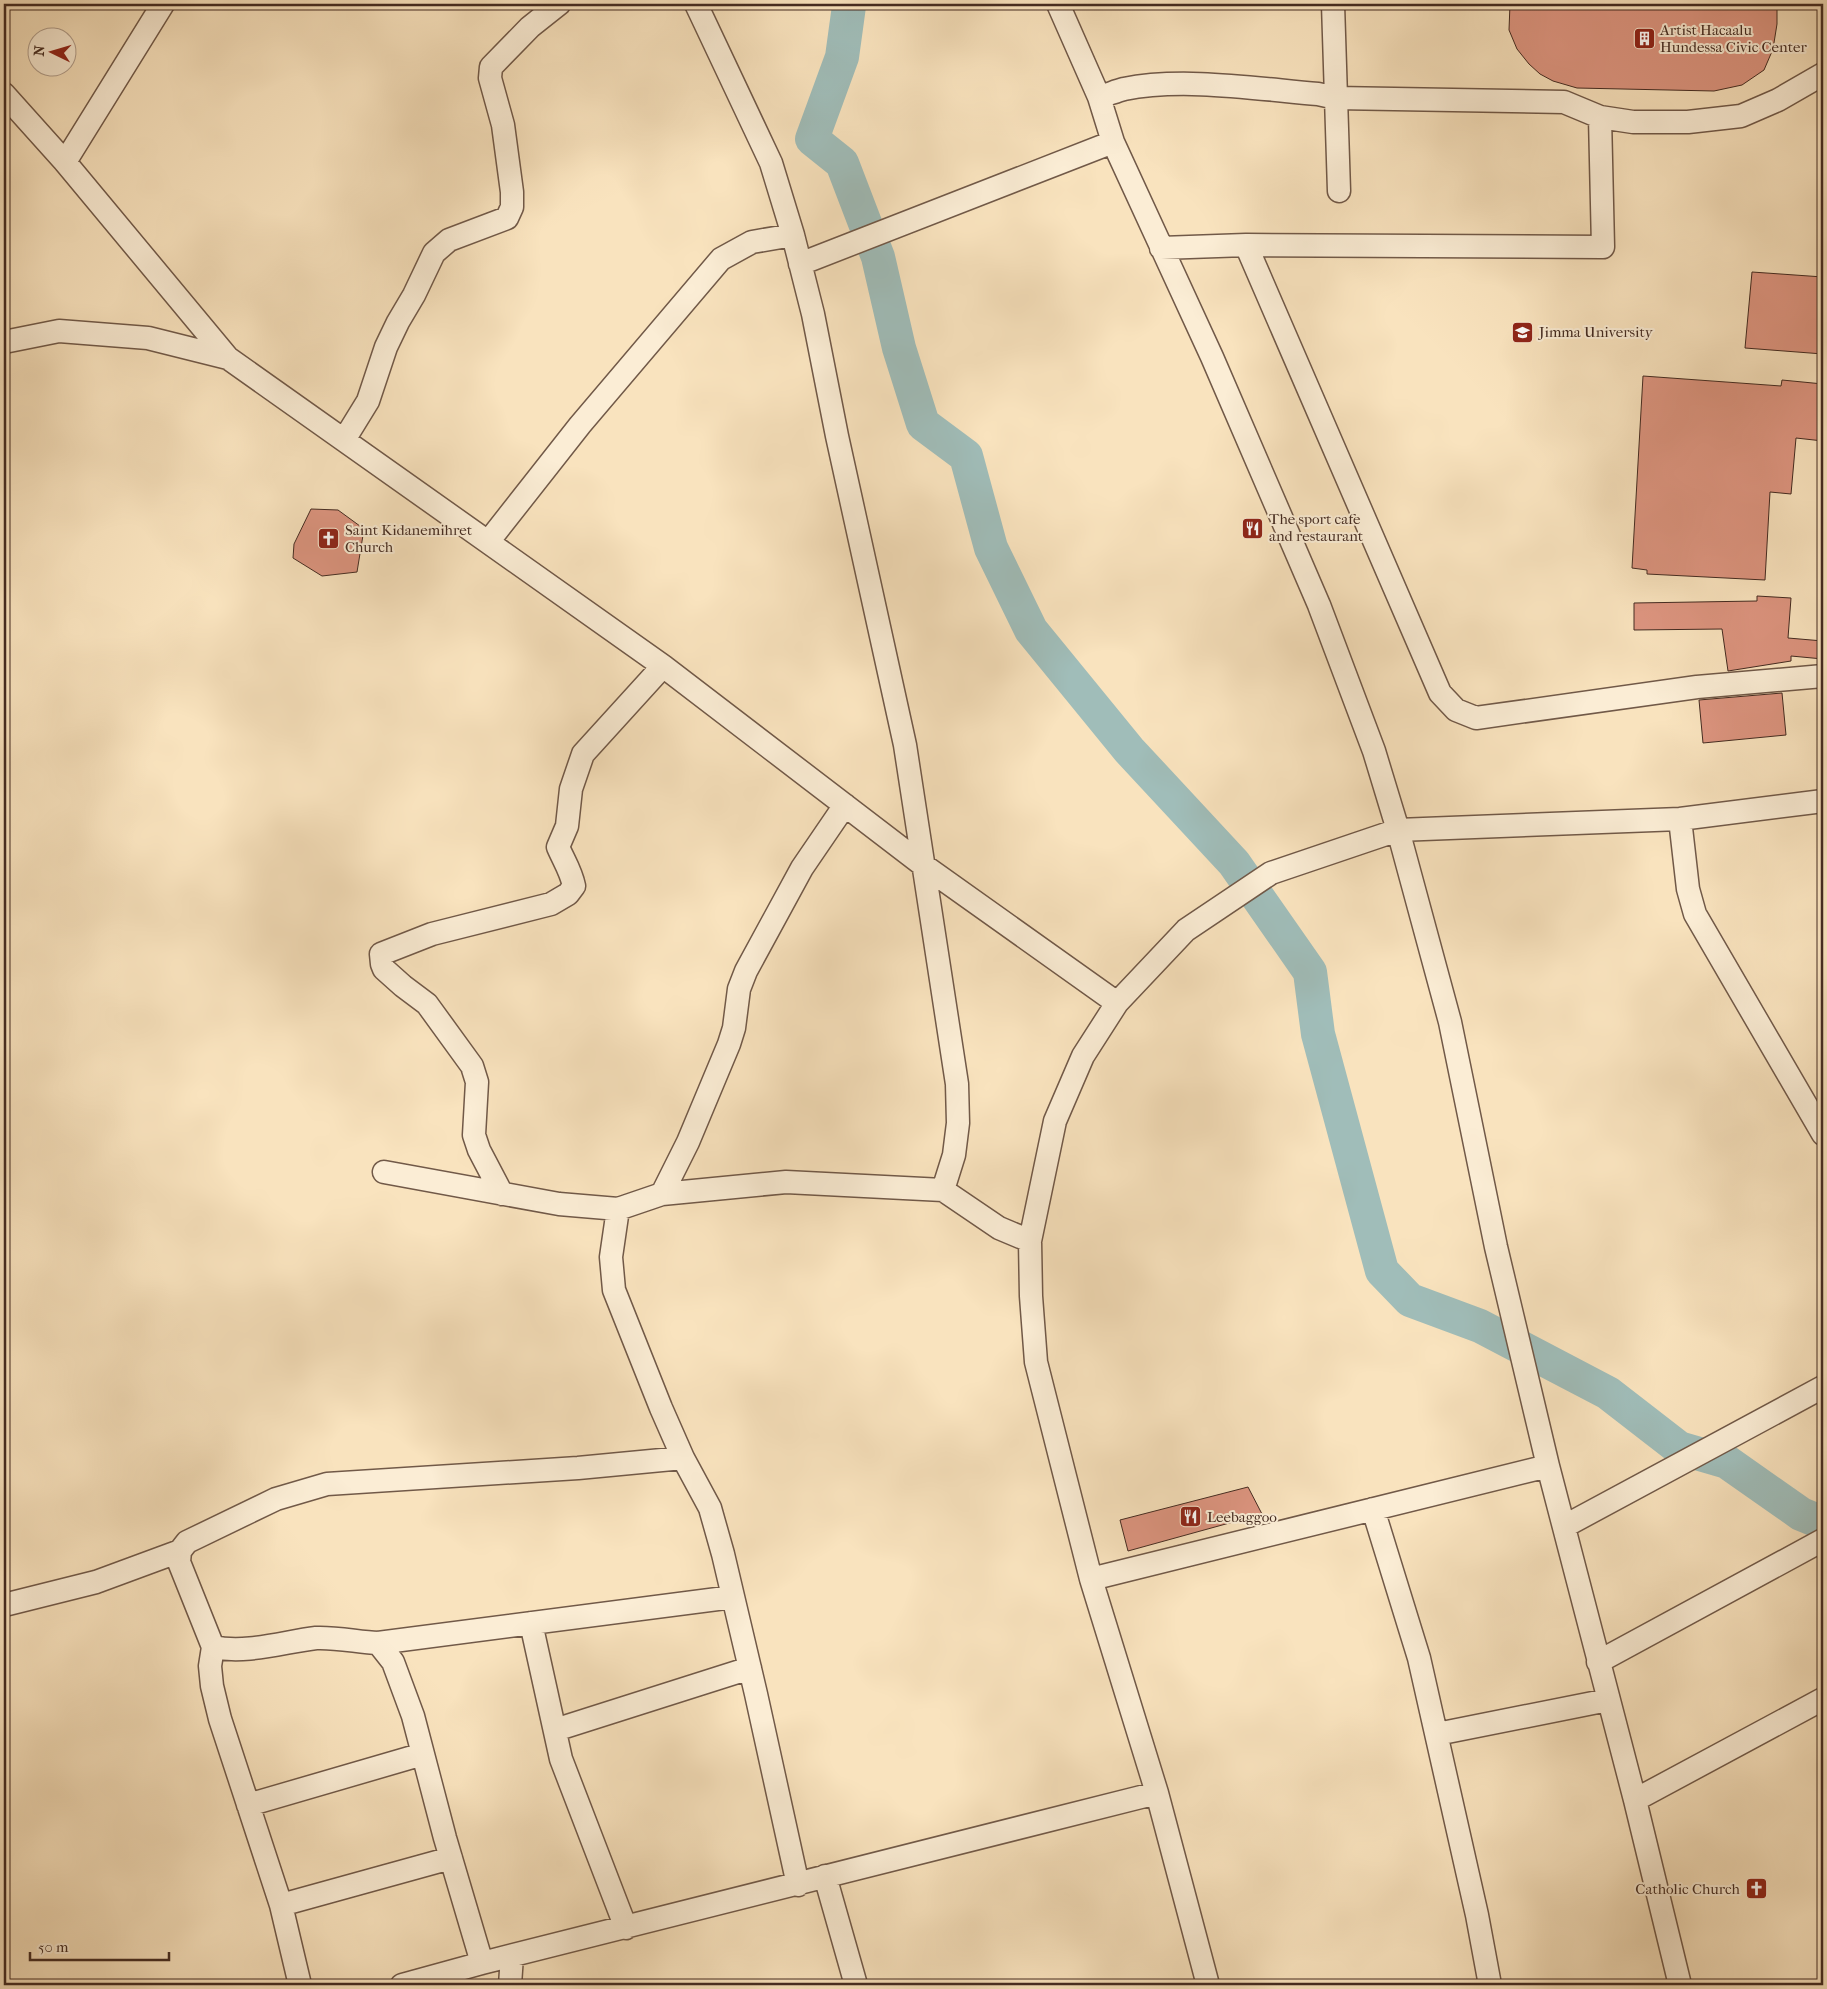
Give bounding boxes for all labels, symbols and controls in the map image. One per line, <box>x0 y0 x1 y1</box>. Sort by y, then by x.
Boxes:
place label: Artist Hacaalu Hundessa Civic Center <box>1659 21 1807 56</box>
building icon: Artist Hacaalu Hundessa Civic Center <box>1632 27 1656 51</box>
north arrow <box>28 28 78 78</box>
text: N <box>31 45 49 57</box>
school or university icon: Jimma University <box>1511 320 1535 344</box>
place label: Jimma University <box>1538 323 1654 341</box>
place label: The sport cafe and restaurant <box>1269 510 1364 545</box>
restaurant icon: The sport cafe and restaurant <box>1241 516 1265 540</box>
place label: Saint Kidanemihret Church <box>345 521 473 556</box>
church icon: Saint Kidanemihret Church <box>317 527 341 551</box>
restaurant icon: Leebaggoo <box>1179 1505 1203 1529</box>
place label: Leebaggoo <box>1207 1508 1277 1526</box>
church icon: Catholic Church <box>1744 1877 1768 1901</box>
place label: Catholic Church <box>1635 1880 1741 1898</box>
scale bar <box>30 1929 169 1961</box>
text: 50 m <box>38 1938 69 1956</box>

